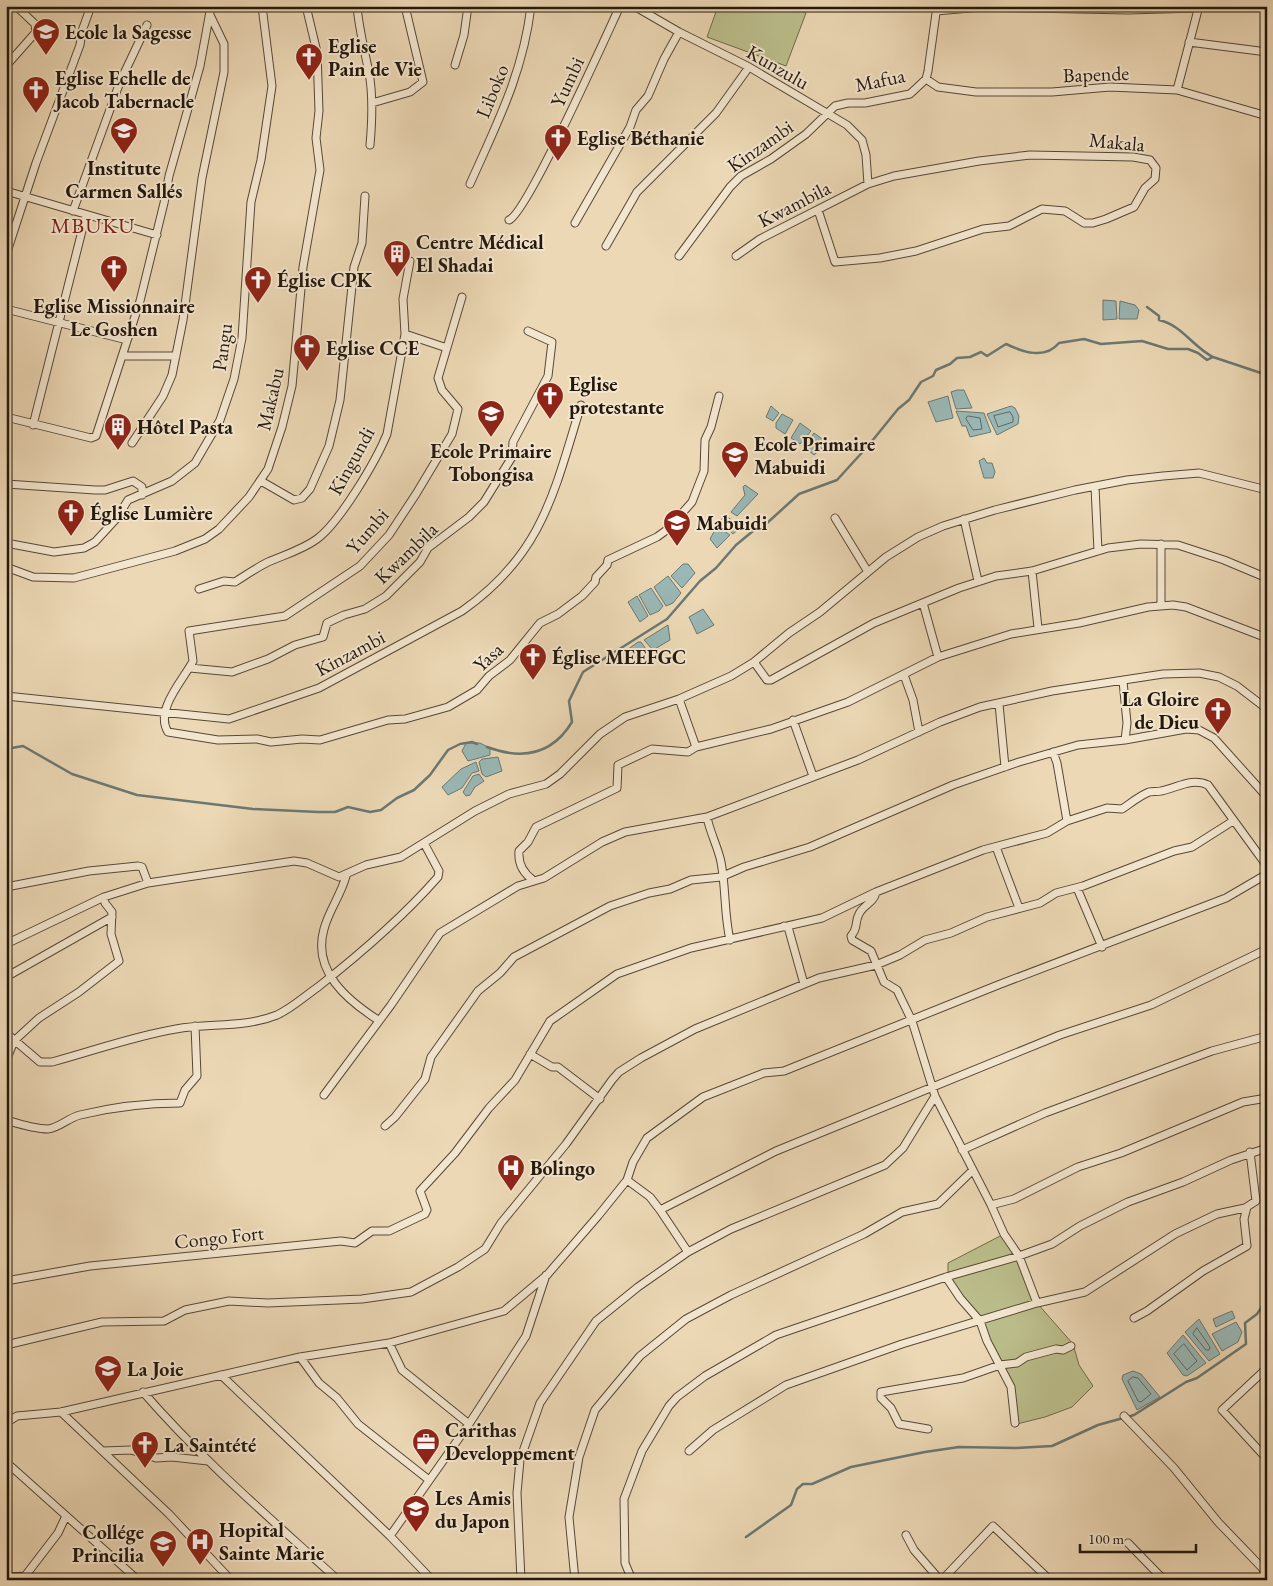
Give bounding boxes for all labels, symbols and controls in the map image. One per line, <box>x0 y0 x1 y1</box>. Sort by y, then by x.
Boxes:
school or university icon: Ecole la Sagesse <box>31 17 61 56</box>
place label: Ecole la Sagesse <box>65 19 192 45</box>
place label: Eglise Pain de Vie <box>328 33 422 82</box>
street label: Kunzulu <box>742 39 814 96</box>
church icon: Eglise Pain de Vie <box>294 42 324 81</box>
street label: Yumbi <box>544 52 590 111</box>
street label: Liboko <box>470 60 515 122</box>
street label: Bapende <box>1062 60 1130 88</box>
street label: Mafua <box>853 62 907 98</box>
place label: Eglise Echelle de Jacob Tabernacle <box>53 65 194 114</box>
church icon: Eglise Echelle de Jacob Tabernacle <box>21 75 51 114</box>
street label: Kinzambi <box>722 114 798 178</box>
school or university icon: Institute Carmen Sallés <box>109 116 139 155</box>
church icon: Eglise Béthanie <box>543 123 573 162</box>
place label: Eglise Béthanie <box>577 125 704 151</box>
street label: Makala <box>1088 127 1146 157</box>
place label: Institute Carmen Sallés <box>66 155 182 204</box>
street label: Kwambila <box>753 175 835 233</box>
district label: MBUKU <box>50 211 136 240</box>
place label: Centre Médical El Shadai <box>416 229 544 278</box>
building icon: Centre Médical El Shadai <box>382 239 412 278</box>
church icon: Eglise Missionnaire Le Goshen <box>99 254 129 293</box>
church icon: Église CPK <box>243 265 273 304</box>
place label: Église CPK <box>277 267 373 293</box>
place label: Eglise Missionnaire Le Goshen <box>33 293 195 342</box>
street label: Pangu <box>206 321 238 372</box>
church icon: Eglise CCE <box>292 333 322 372</box>
place label: Eglise CCE <box>326 335 420 361</box>
street label: Makabu <box>250 365 290 433</box>
place label: Eglise protestante <box>569 371 664 420</box>
church icon: Eglise protestante <box>535 381 565 420</box>
school or university icon: Ecole Primaire Tobongisa <box>476 399 506 438</box>
building icon: Hôtel Pasta <box>103 412 133 451</box>
place label: Hôtel Pasta <box>137 414 233 440</box>
street label: Kingundi <box>322 422 380 500</box>
place label: Ecole Primaire Mabuidi <box>754 431 875 480</box>
place label: Ecole Primaire Tobongisa <box>430 438 552 487</box>
school or university icon: Ecole Primaire Mabuidi <box>720 440 750 479</box>
church icon: Église Lumière <box>56 498 86 537</box>
place label: Église Lumière <box>90 500 213 526</box>
street label: Yumbi <box>340 502 394 559</box>
school or university icon: Mabuidi <box>662 508 692 547</box>
place label: Mabuidi <box>696 510 768 536</box>
street label: Kwambila <box>369 516 443 590</box>
street label: Kinzambi <box>311 624 389 682</box>
street label: Yasa <box>467 637 509 677</box>
church icon: Église MEEFGC <box>518 642 548 681</box>
place label: Église MEEFGC <box>552 644 686 670</box>
place label: La Gloire de Dieu <box>1122 686 1199 735</box>
church icon: La Gloire de Dieu <box>1203 696 1233 735</box>
hospital icon: Bolingo <box>496 1153 526 1192</box>
place label: Bolingo <box>530 1155 595 1181</box>
street label: Congo Fort <box>173 1219 266 1255</box>
school or university icon: La Joie <box>93 1354 123 1393</box>
place label: La Joie <box>127 1356 184 1382</box>
place label: Carithas Developpement <box>445 1417 575 1466</box>
office icon: Carithas Developpement <box>411 1427 441 1466</box>
church icon: La Saintété <box>130 1430 160 1469</box>
place label: La Saintété <box>164 1432 256 1458</box>
place label: Les Amis du Japon <box>435 1485 511 1534</box>
school or university icon: Les Amis du Japon <box>401 1494 431 1533</box>
place label: Hopital Sainte Marie <box>219 1517 324 1566</box>
place label: Collége Princilia <box>72 1519 144 1568</box>
scale bar <box>1080 1521 1197 1553</box>
hospital icon: Hopital Sainte Marie <box>185 1527 215 1566</box>
school or university icon: Collége Princilia <box>148 1529 178 1568</box>
text: 100 m <box>1088 1529 1125 1548</box>

